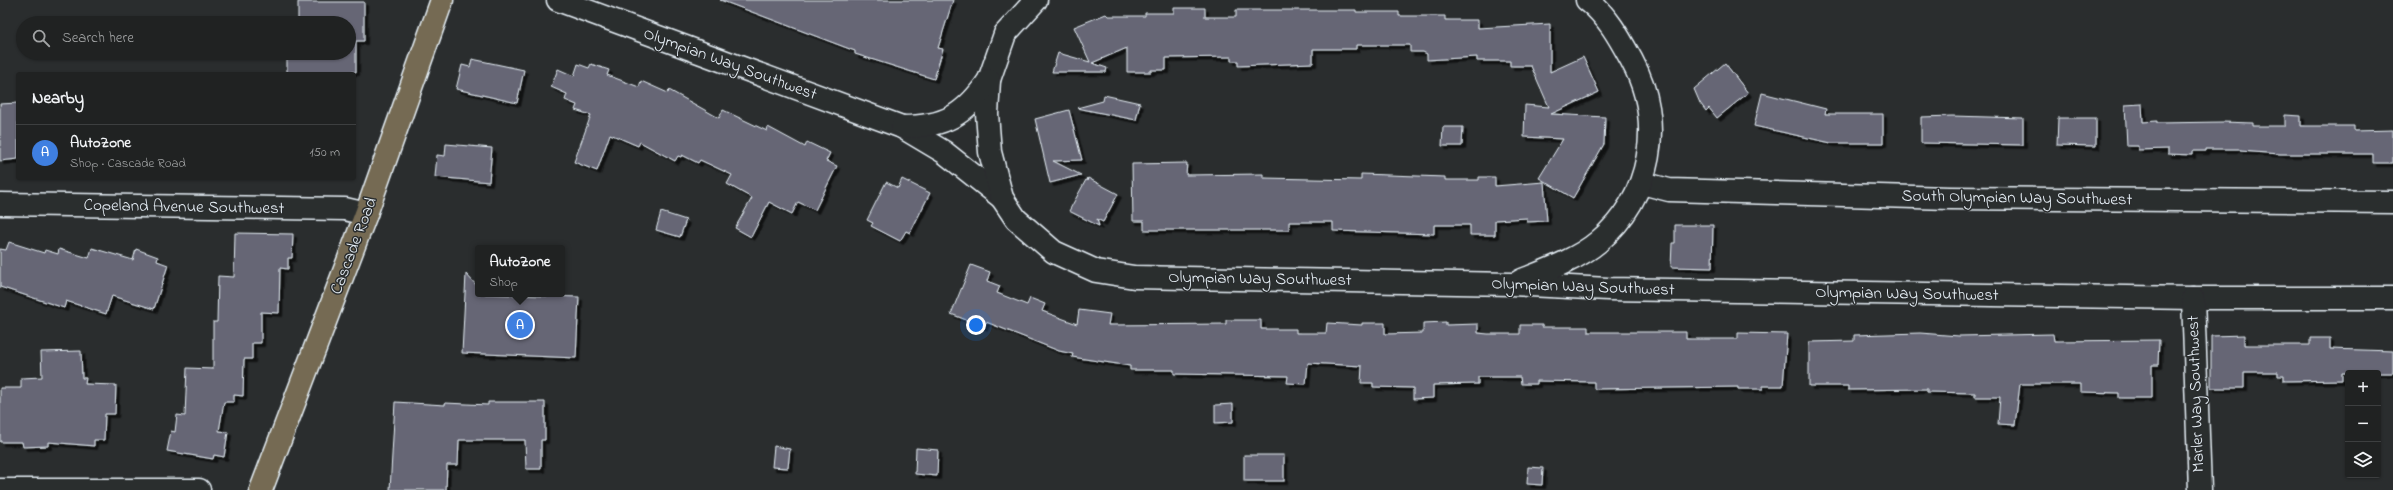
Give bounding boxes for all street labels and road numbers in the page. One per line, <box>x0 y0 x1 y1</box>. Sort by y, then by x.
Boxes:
street label: Olympian Way Southwest <box>639 21 821 108</box>
street label: South Olympian Way Southwest <box>1901 183 2133 214</box>
street label: Copeland Avenue Southwest <box>83 193 285 221</box>
street label: Cascade Road <box>324 193 384 298</box>
street label: Olympian Way Southwest <box>1168 265 1352 294</box>
street label: Olympian Way Southwest <box>1491 271 1675 304</box>
street label: Olympian Way Southwest <box>1815 280 1999 309</box>
street label: Marler Way Southwest <box>2181 315 2212 473</box>

